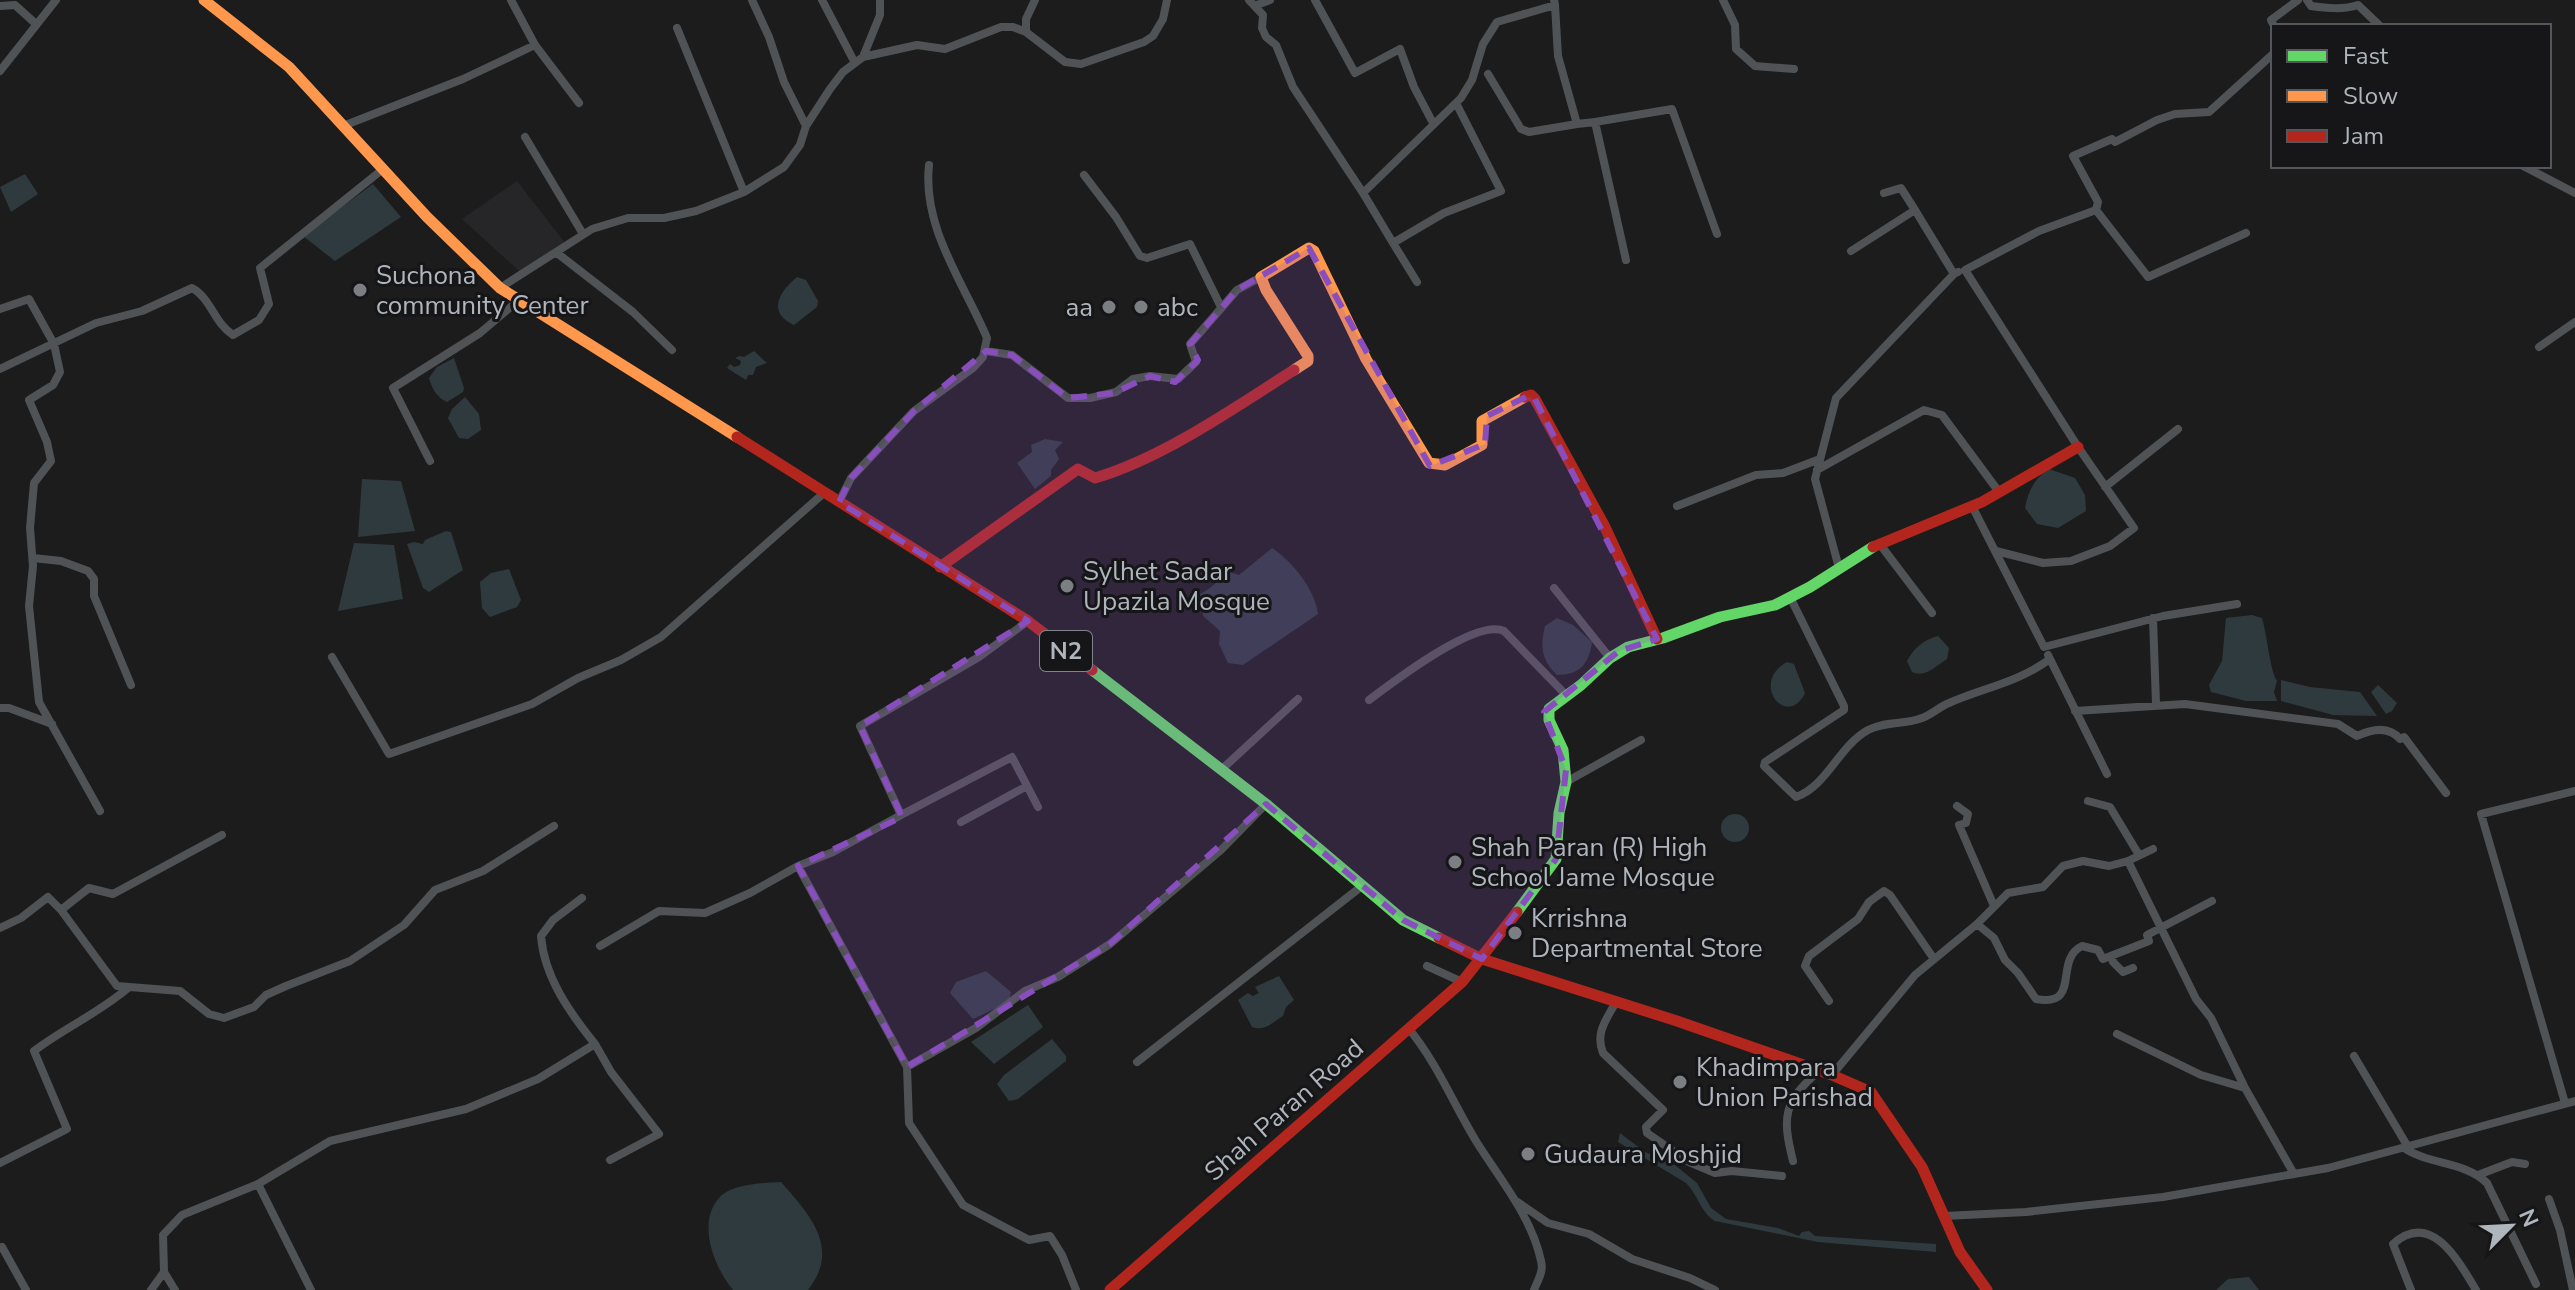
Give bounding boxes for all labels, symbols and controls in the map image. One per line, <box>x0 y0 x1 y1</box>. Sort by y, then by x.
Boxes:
legend <box>2271 24 2551 168</box>
text: Fast <box>2343 40 2389 72</box>
text: Slow <box>2343 80 2398 112</box>
text: Jam <box>2342 120 2384 152</box>
place label: Suchona community Center <box>376 258 589 323</box>
marker: Suchona community Center <box>351 281 369 299</box>
place label: aa <box>1065 290 1093 325</box>
place label: abc <box>1157 290 1198 325</box>
marker: aa <box>1100 298 1118 316</box>
marker: abc <box>1132 298 1150 316</box>
place label: Sylhet Sadar Upazila Mosque <box>1083 554 1270 619</box>
marker: Sylhet Sadar Upazila Mosque <box>1058 577 1076 595</box>
road number: N2 <box>1040 631 1092 671</box>
place label: Shah Paran (R) High School Jame Mosque <box>1471 830 1715 895</box>
marker: Shah Paran (R) High School Jame Mosque <box>1446 853 1464 871</box>
place label: Krrishna Departmental Store <box>1531 901 1763 966</box>
marker: Krrishna Departmental Store <box>1506 924 1524 942</box>
street label: Shah Paran Road <box>1197 1031 1371 1189</box>
place label: Khadimpara Union Parishad <box>1696 1050 1873 1115</box>
marker: Khadimpara Union Parishad <box>1671 1073 1689 1091</box>
place label: Gudaura Moshjid <box>1544 1137 1742 1172</box>
marker: Gudaura Moshjid <box>1519 1145 1537 1163</box>
north arrow <box>2471 1186 2551 1266</box>
text: N <box>2511 1205 2545 1232</box>

